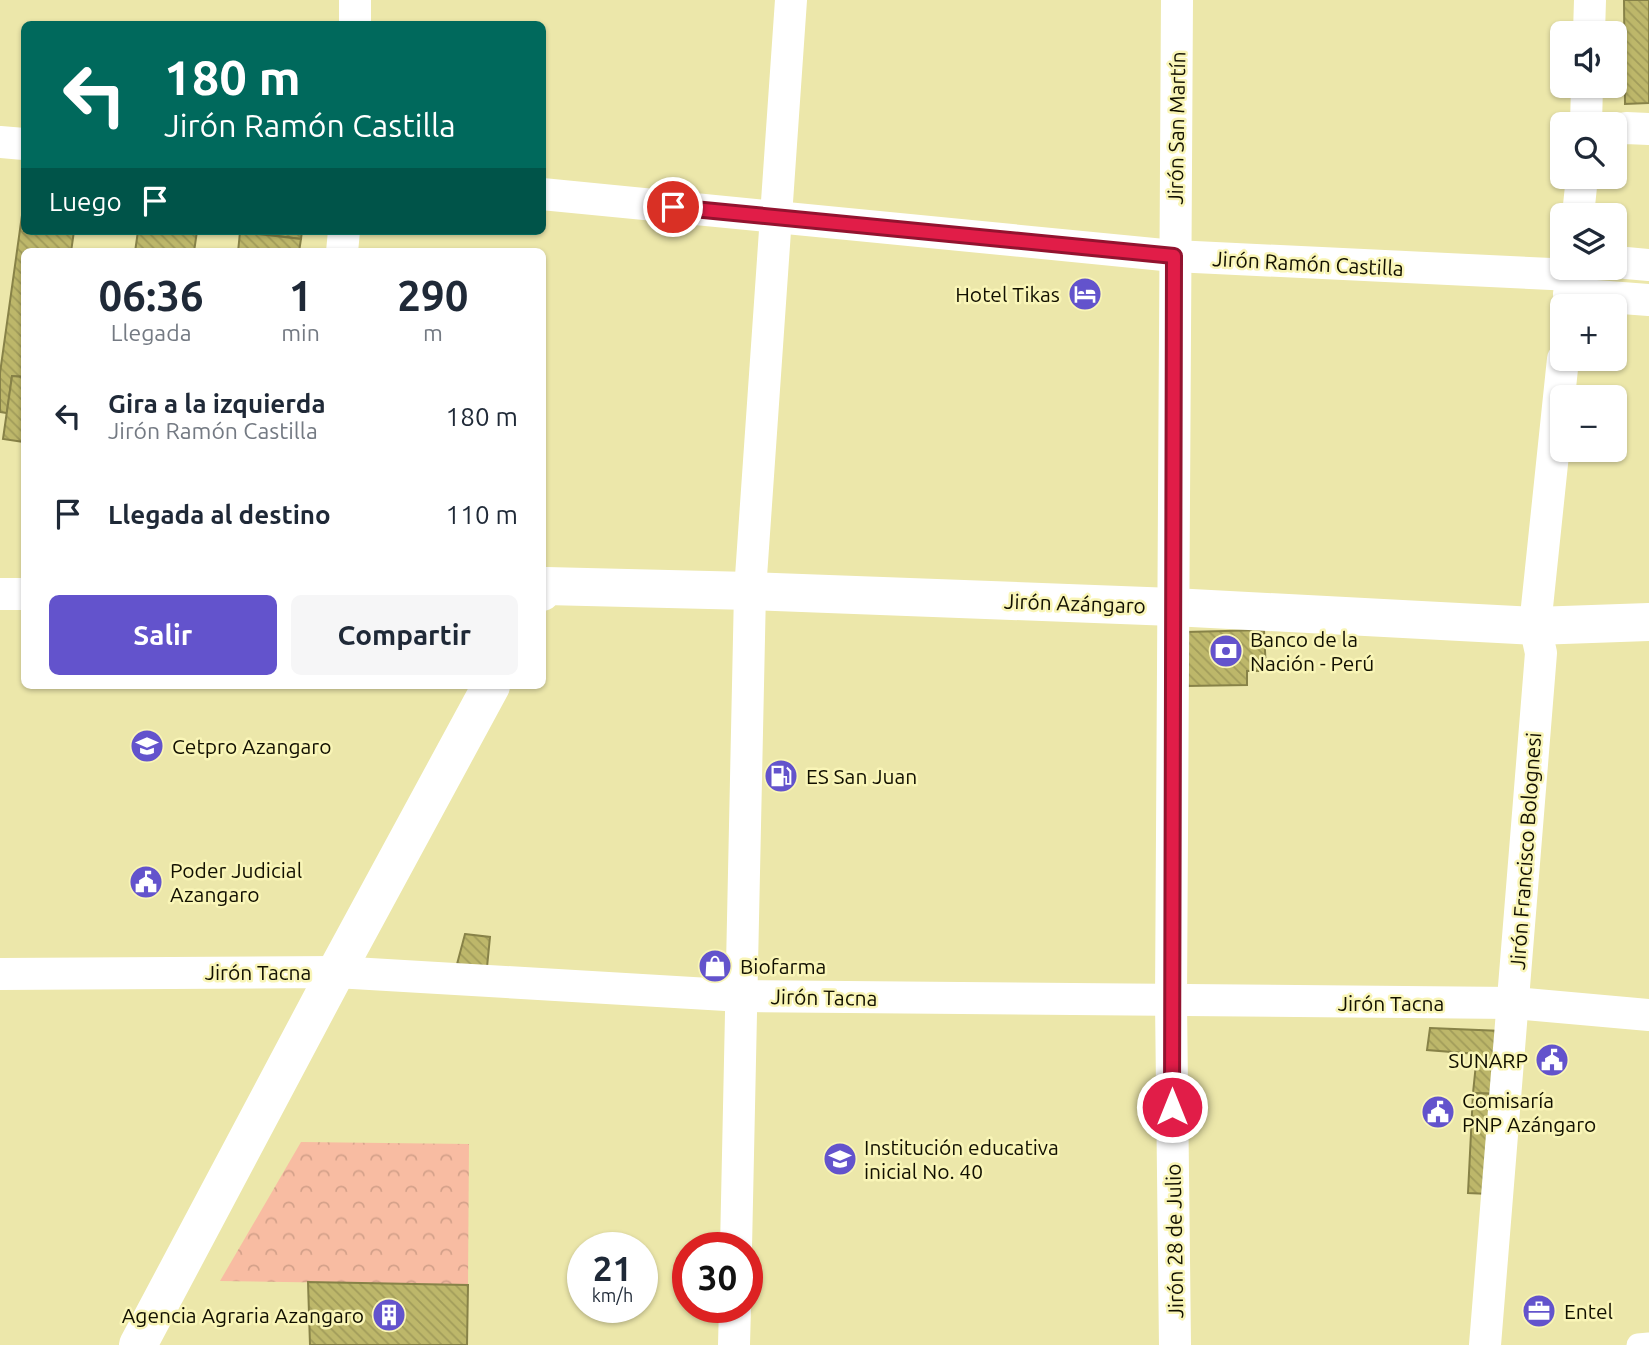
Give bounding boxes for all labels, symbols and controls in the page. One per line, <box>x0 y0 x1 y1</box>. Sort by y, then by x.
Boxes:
map controls <box>1550 21 1627 462</box>
button: sound <box>1550 21 1627 98</box>
icon: left <box>49 49 140 140</box>
text: 180 m <box>164 49 301 104</box>
street label: Jirón San Martín <box>1163 51 1189 205</box>
text: Jirón Ramón Castilla <box>164 107 456 143</box>
button: search <box>1550 112 1627 189</box>
pin <box>643 177 703 237</box>
icon: arrive <box>136 182 174 220</box>
text: Luego <box>49 187 122 216</box>
icon: arrive <box>654 188 692 226</box>
button: layers <box>1550 203 1627 280</box>
street label: Jirón Ramón Castilla <box>1212 246 1404 280</box>
text: 06:36 <box>99 272 204 319</box>
text: 1 <box>289 272 312 319</box>
text: 290 <box>397 272 468 319</box>
hotel icon: Hotel Tikas <box>1066 275 1104 313</box>
place label: Hotel Tikas <box>955 282 1060 306</box>
button: + <box>1550 294 1627 371</box>
text: Llegada <box>111 320 191 345</box>
text: min <box>281 320 320 345</box>
text: m <box>423 320 443 345</box>
button: − <box>1550 385 1627 462</box>
text: Gira a la izquierda <box>108 389 326 418</box>
icon: left <box>49 397 87 435</box>
text: 180 m <box>446 402 518 431</box>
text: Jirón Ramón Castilla <box>108 418 318 443</box>
icon: arrive <box>49 495 87 533</box>
text: Llegada al destino <box>108 500 331 529</box>
text: 110 m <box>446 500 518 529</box>
street label: Jirón Azángaro <box>1004 589 1146 617</box>
button: Salir <box>49 595 277 675</box>
button: Compartir <box>291 595 518 675</box>
place label: Banco de la Nación - Perú <box>1250 627 1374 675</box>
bank icon: Banco de la Nación - Perú <box>1207 632 1245 670</box>
school or university icon: Cetpro Azangaro <box>128 727 166 765</box>
street label: Jirón Francisco Bolognesi <box>1505 731 1545 971</box>
place label: Cetpro Azangaro <box>172 734 331 758</box>
fuel station icon: ES San Juan <box>762 757 800 795</box>
place label: ES San Juan <box>806 764 917 788</box>
place label: Poder Judicial Azangaro <box>170 858 302 906</box>
public building icon: Poder Judicial Azangaro <box>127 863 165 901</box>
shop icon: Biofarma <box>696 947 734 985</box>
place label: Biofarma <box>740 954 826 978</box>
street label: Jirón Tacna <box>205 960 311 984</box>
street label: Jirón Tacna <box>770 984 878 1010</box>
street label: Jirón Tacna <box>1338 991 1444 1015</box>
public building icon: SUNARP <box>1533 1041 1571 1079</box>
place label: SUNARP <box>1448 1048 1528 1072</box>
position arrow <box>1135 1070 1209 1144</box>
place label: Comisaría PNP Azángaro <box>1462 1088 1596 1136</box>
public building icon: Comisaría PNP Azángaro <box>1419 1093 1457 1131</box>
place label: Institución educativa inicial No. 40 <box>864 1135 1059 1183</box>
school or university icon: Institución educativa inicial No. 40 <box>821 1140 859 1178</box>
street label: Jirón 28 de Julio <box>1161 1163 1187 1319</box>
speed limit sign: 30 <box>672 1232 763 1323</box>
text: 21 <box>593 1248 632 1288</box>
text: km/h <box>592 1285 633 1305</box>
office icon: Entel <box>1520 1292 1558 1330</box>
building icon: Agencia Agraria Azangaro <box>370 1296 408 1334</box>
place label: Entel <box>1564 1299 1613 1323</box>
place label: Agencia Agraria Azangaro <box>122 1303 364 1327</box>

